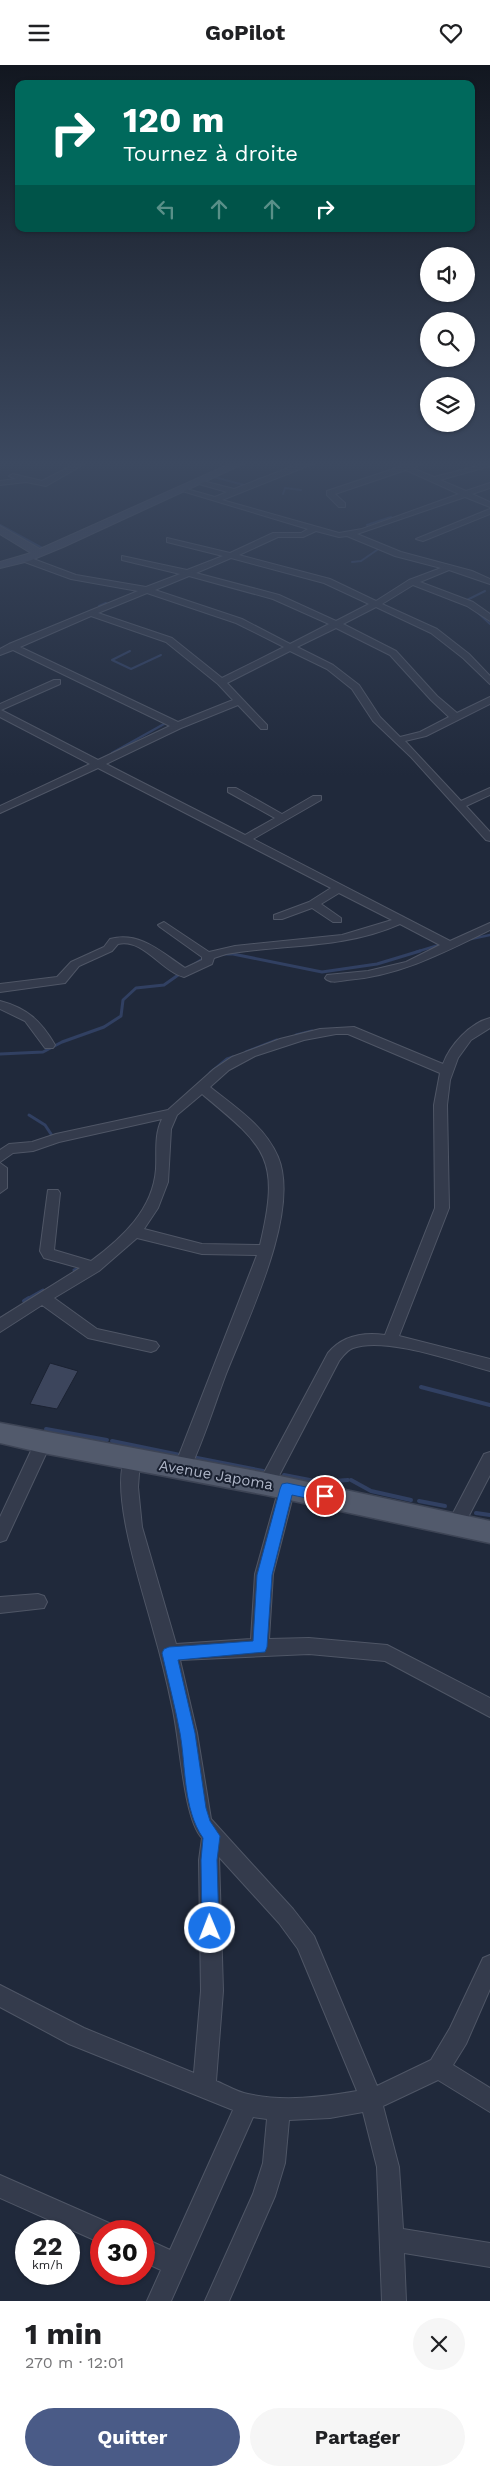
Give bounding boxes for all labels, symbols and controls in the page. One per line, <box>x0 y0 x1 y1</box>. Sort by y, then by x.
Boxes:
icon: menu <box>25 19 53 47</box>
icon: heart <box>437 19 465 47</box>
text: GoPilot <box>205 20 285 45</box>
text: 120 m <box>123 99 224 141</box>
icon: right <box>40 100 105 165</box>
text: Tournez à droite <box>123 141 298 166</box>
icon: left <box>152 195 180 223</box>
icon: ahead <box>205 195 233 223</box>
icon: ahead <box>258 195 286 223</box>
icon: right <box>311 195 339 223</box>
map controls <box>420 247 475 432</box>
button: sound <box>420 247 475 302</box>
button: search <box>420 312 475 367</box>
button: layers <box>420 377 475 432</box>
street label: Avenue Japoma <box>157 1456 275 1494</box>
pin <box>304 1475 346 1517</box>
icon: arrive <box>311 1482 339 1510</box>
position arrow <box>183 1901 235 1953</box>
speed limit sign: 30 <box>90 2220 155 2285</box>
text: 22 <box>33 2232 62 2261</box>
text: km/h <box>32 2258 63 2272</box>
text: 1 min <box>25 2316 102 2351</box>
button: close <box>413 2318 465 2370</box>
text: 270 m · 12:01 <box>25 2353 124 2372</box>
button: Quitter <box>25 2408 240 2466</box>
button: Partager <box>250 2408 465 2466</box>

